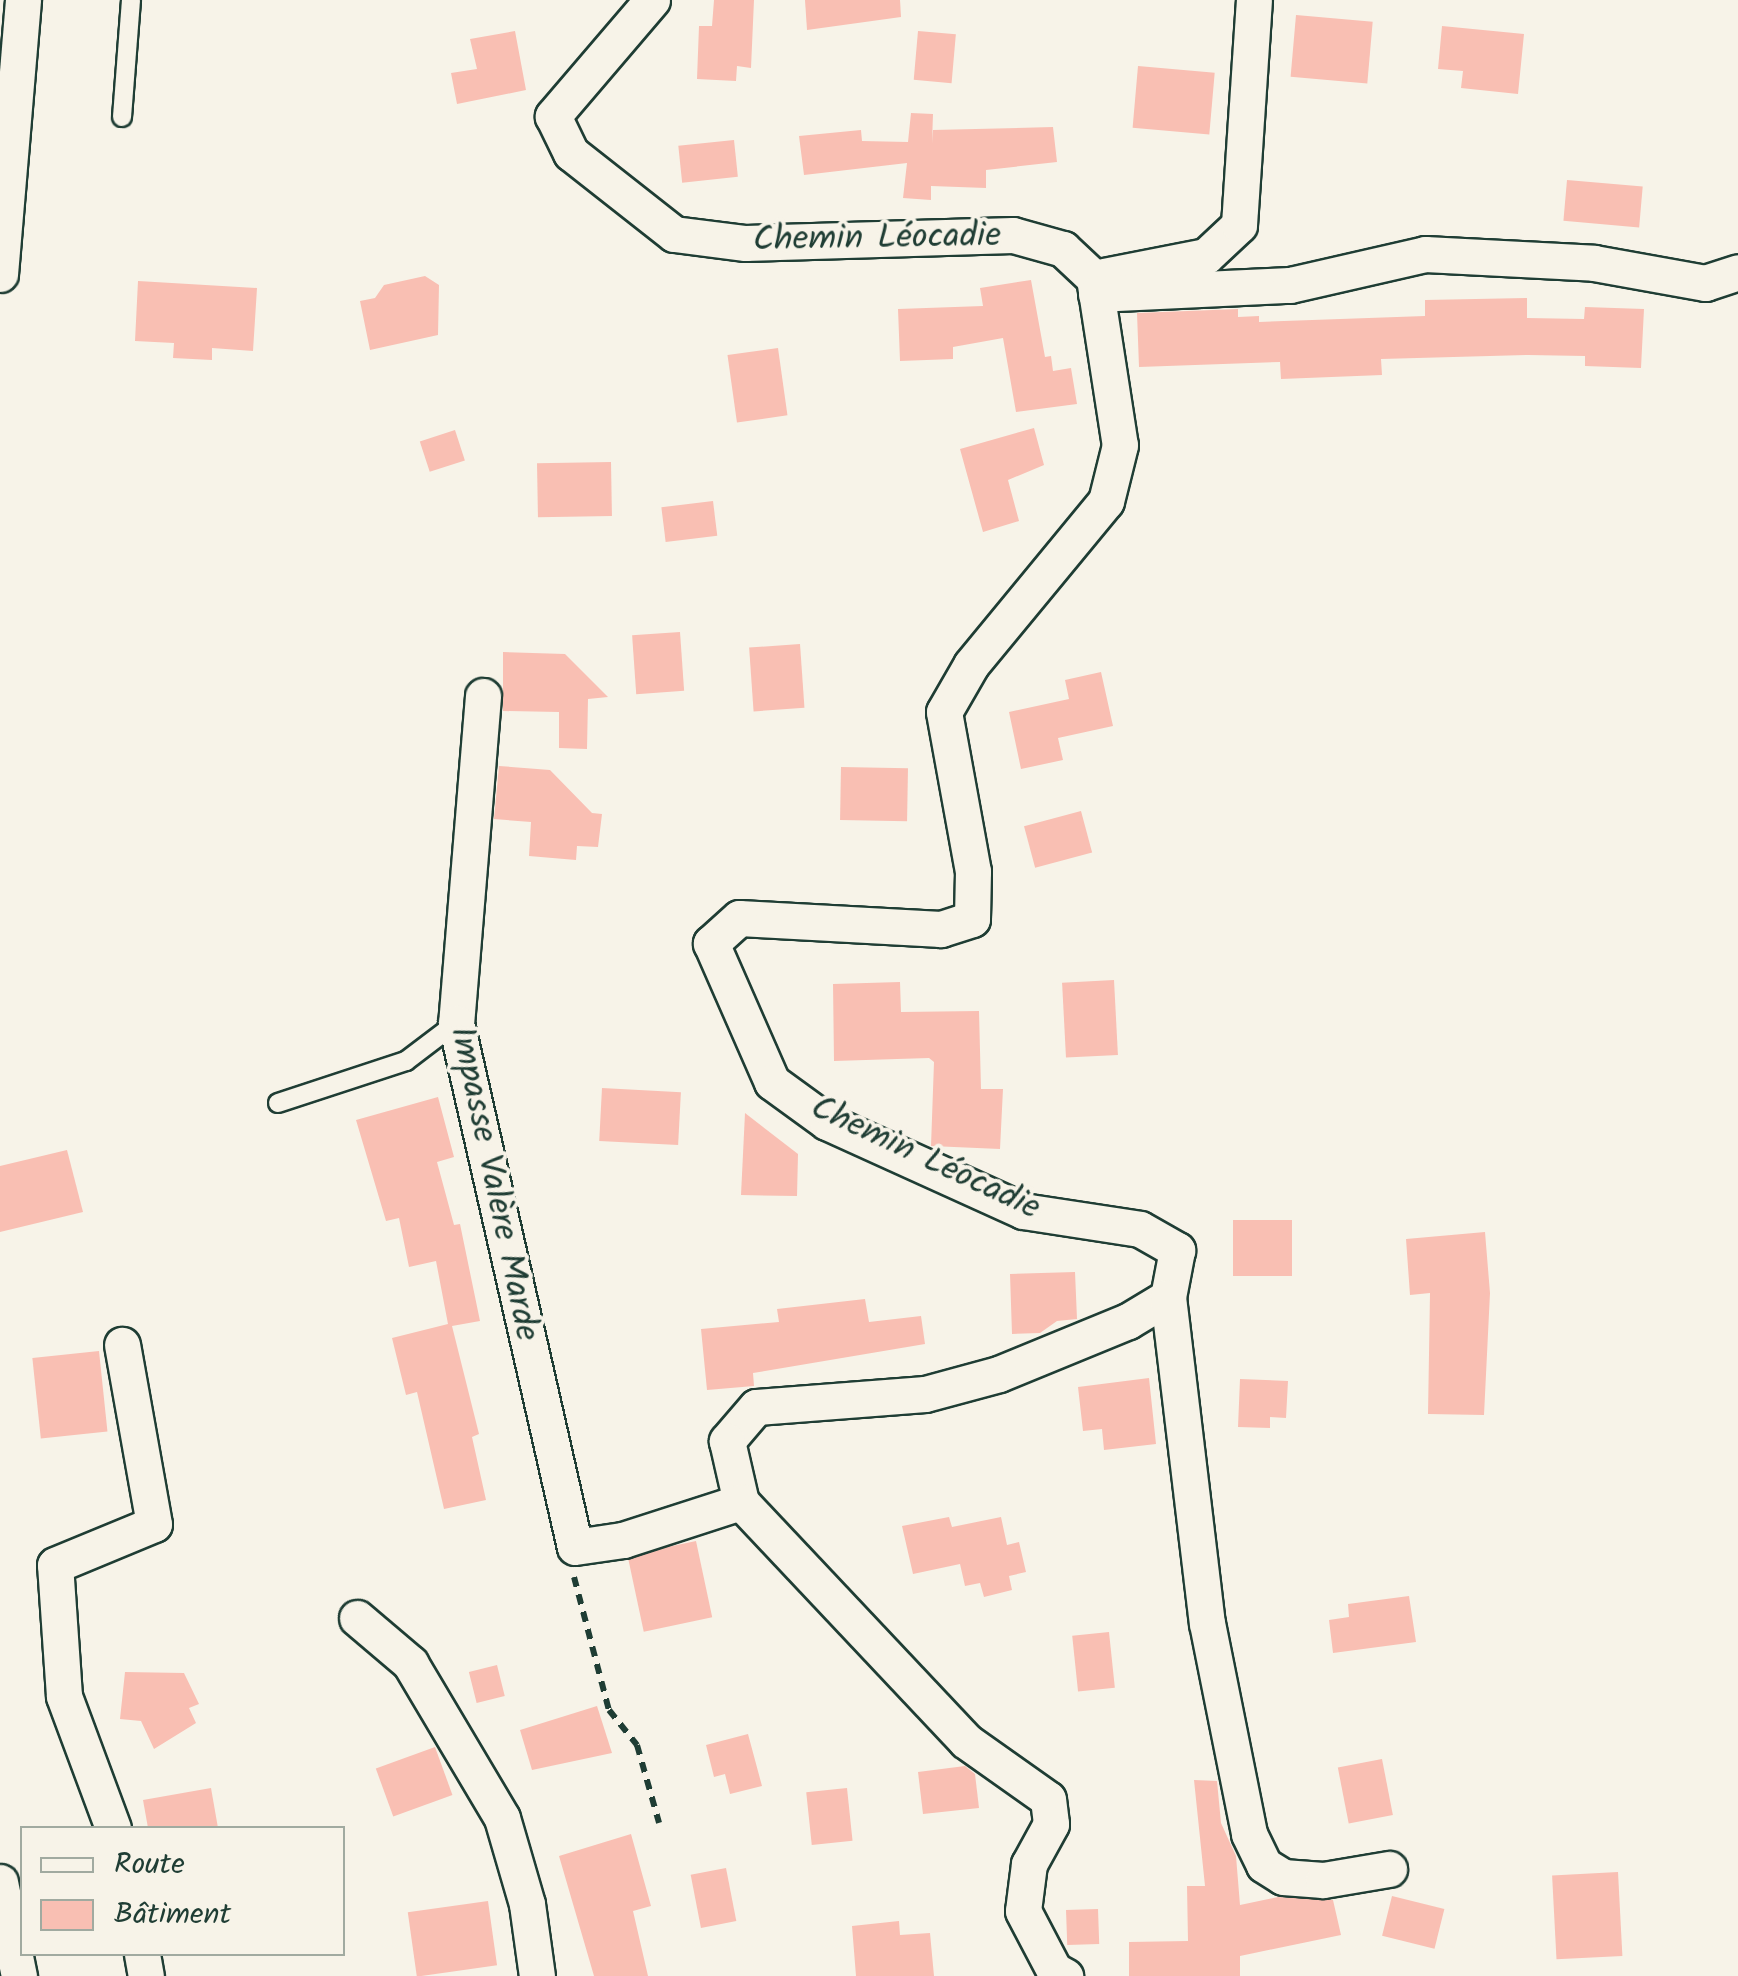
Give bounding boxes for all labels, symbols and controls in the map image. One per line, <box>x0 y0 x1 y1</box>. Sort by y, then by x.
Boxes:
street label: Chemin Léocadie <box>753 216 1001 262</box>
street label: Impasse Valère Marde <box>439 1023 547 1345</box>
street label: Chemin Léocadie <box>804 1088 1046 1230</box>
legend <box>20 1826 345 1956</box>
text: Route <box>114 1841 185 1889</box>
text: Bâtiment <box>114 1891 231 1939</box>

